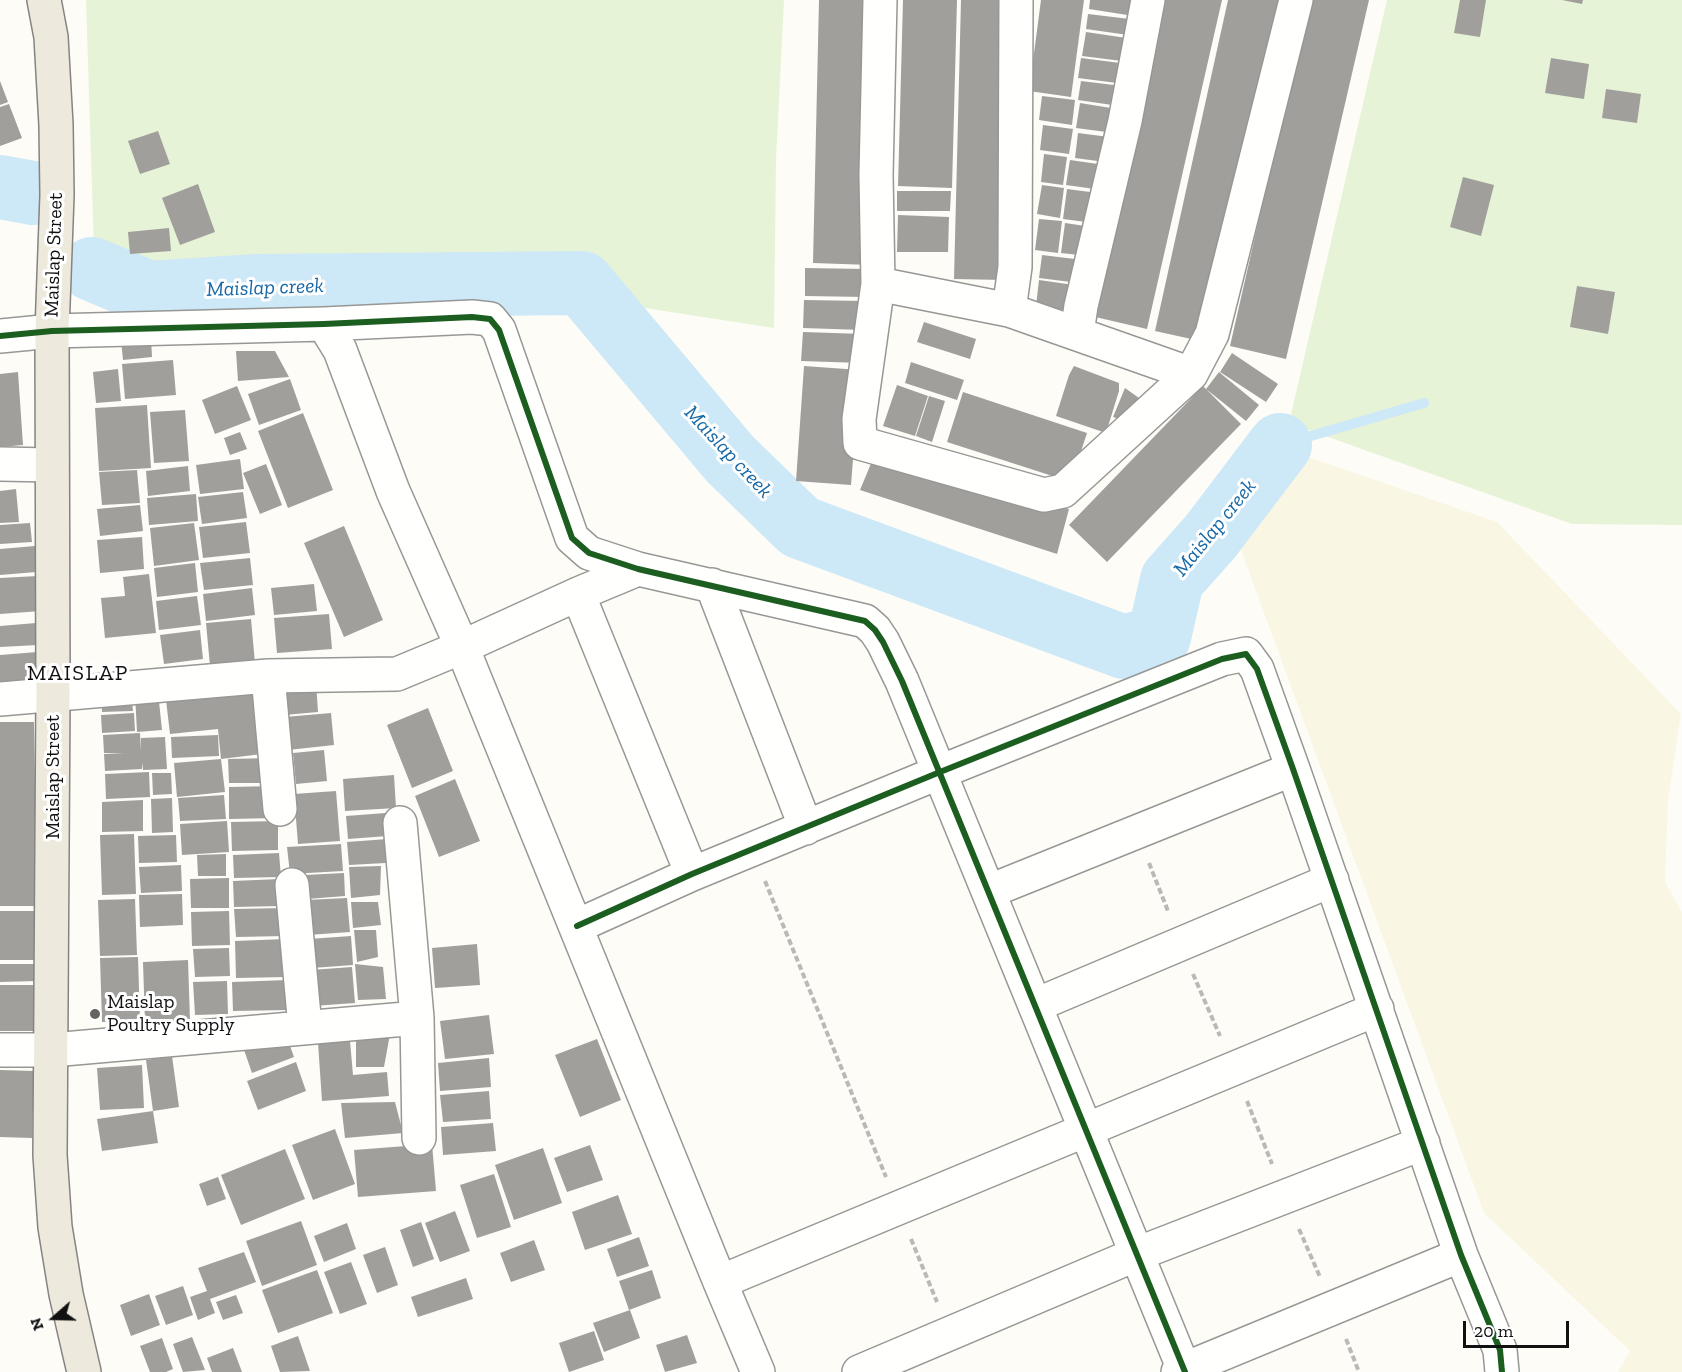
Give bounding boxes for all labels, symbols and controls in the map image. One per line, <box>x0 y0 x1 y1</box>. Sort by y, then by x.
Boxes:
street label: Maislap Street <box>40 192 68 318</box>
water label: Maislap creek <box>206 273 324 303</box>
water label: Maislap creek <box>679 400 777 504</box>
water label: Maislap creek <box>1168 474 1262 582</box>
district label: MAISLAP <box>27 661 129 687</box>
street label: Maislap Street <box>41 715 65 839</box>
place label: Maislap Poultry Supply <box>107 990 235 1037</box>
marker: Maislap Poultry Supply <box>88 1007 102 1021</box>
north arrow <box>24 1288 84 1348</box>
scale bar <box>1466 1309 1572 1347</box>
text: N <box>26 1315 48 1333</box>
text: 20 m <box>1474 1320 1513 1342</box>

